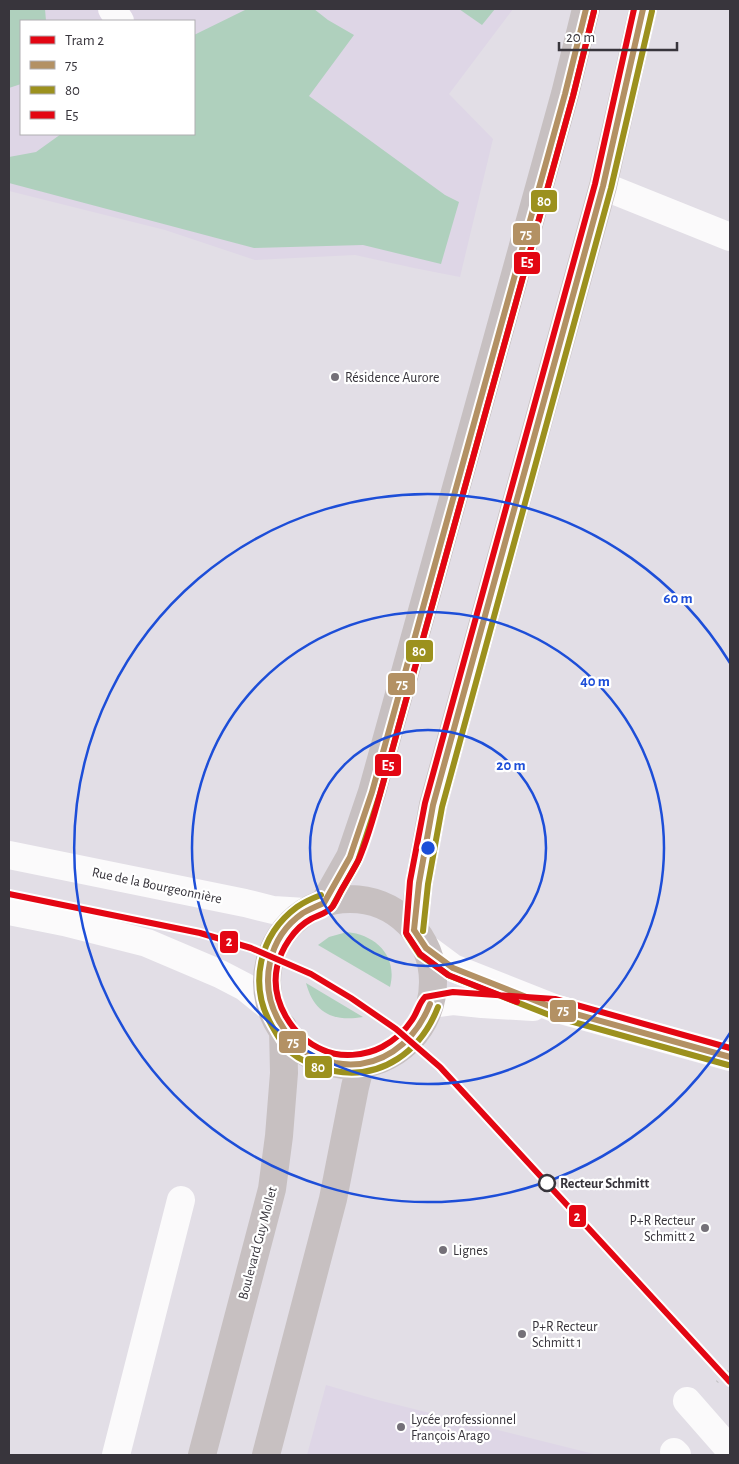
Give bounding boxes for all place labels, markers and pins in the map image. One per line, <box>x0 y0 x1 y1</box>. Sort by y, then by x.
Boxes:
marker: Résidence Aurore <box>329 371 341 383</box>
place label: Résidence Aurore <box>345 371 439 385</box>
centre of rings <box>419 839 437 857</box>
marker: Recteur Schmitt <box>538 1174 556 1192</box>
place label: Recteur Schmitt <box>560 1177 649 1191</box>
place label: P+R Recteur Schmitt 2 <box>630 1214 695 1244</box>
marker: P+R Recteur Schmitt 2 <box>699 1222 711 1234</box>
marker: Lignes <box>437 1244 449 1256</box>
place label: Lignes <box>453 1244 488 1258</box>
place label: P+R Recteur Schmitt 1 <box>532 1320 598 1350</box>
marker: P+R Recteur Schmitt 1 <box>516 1328 528 1340</box>
place label: Lycée professionnel François Arago <box>411 1413 516 1443</box>
marker: Lycée professionnel François Arago <box>395 1421 407 1433</box>

